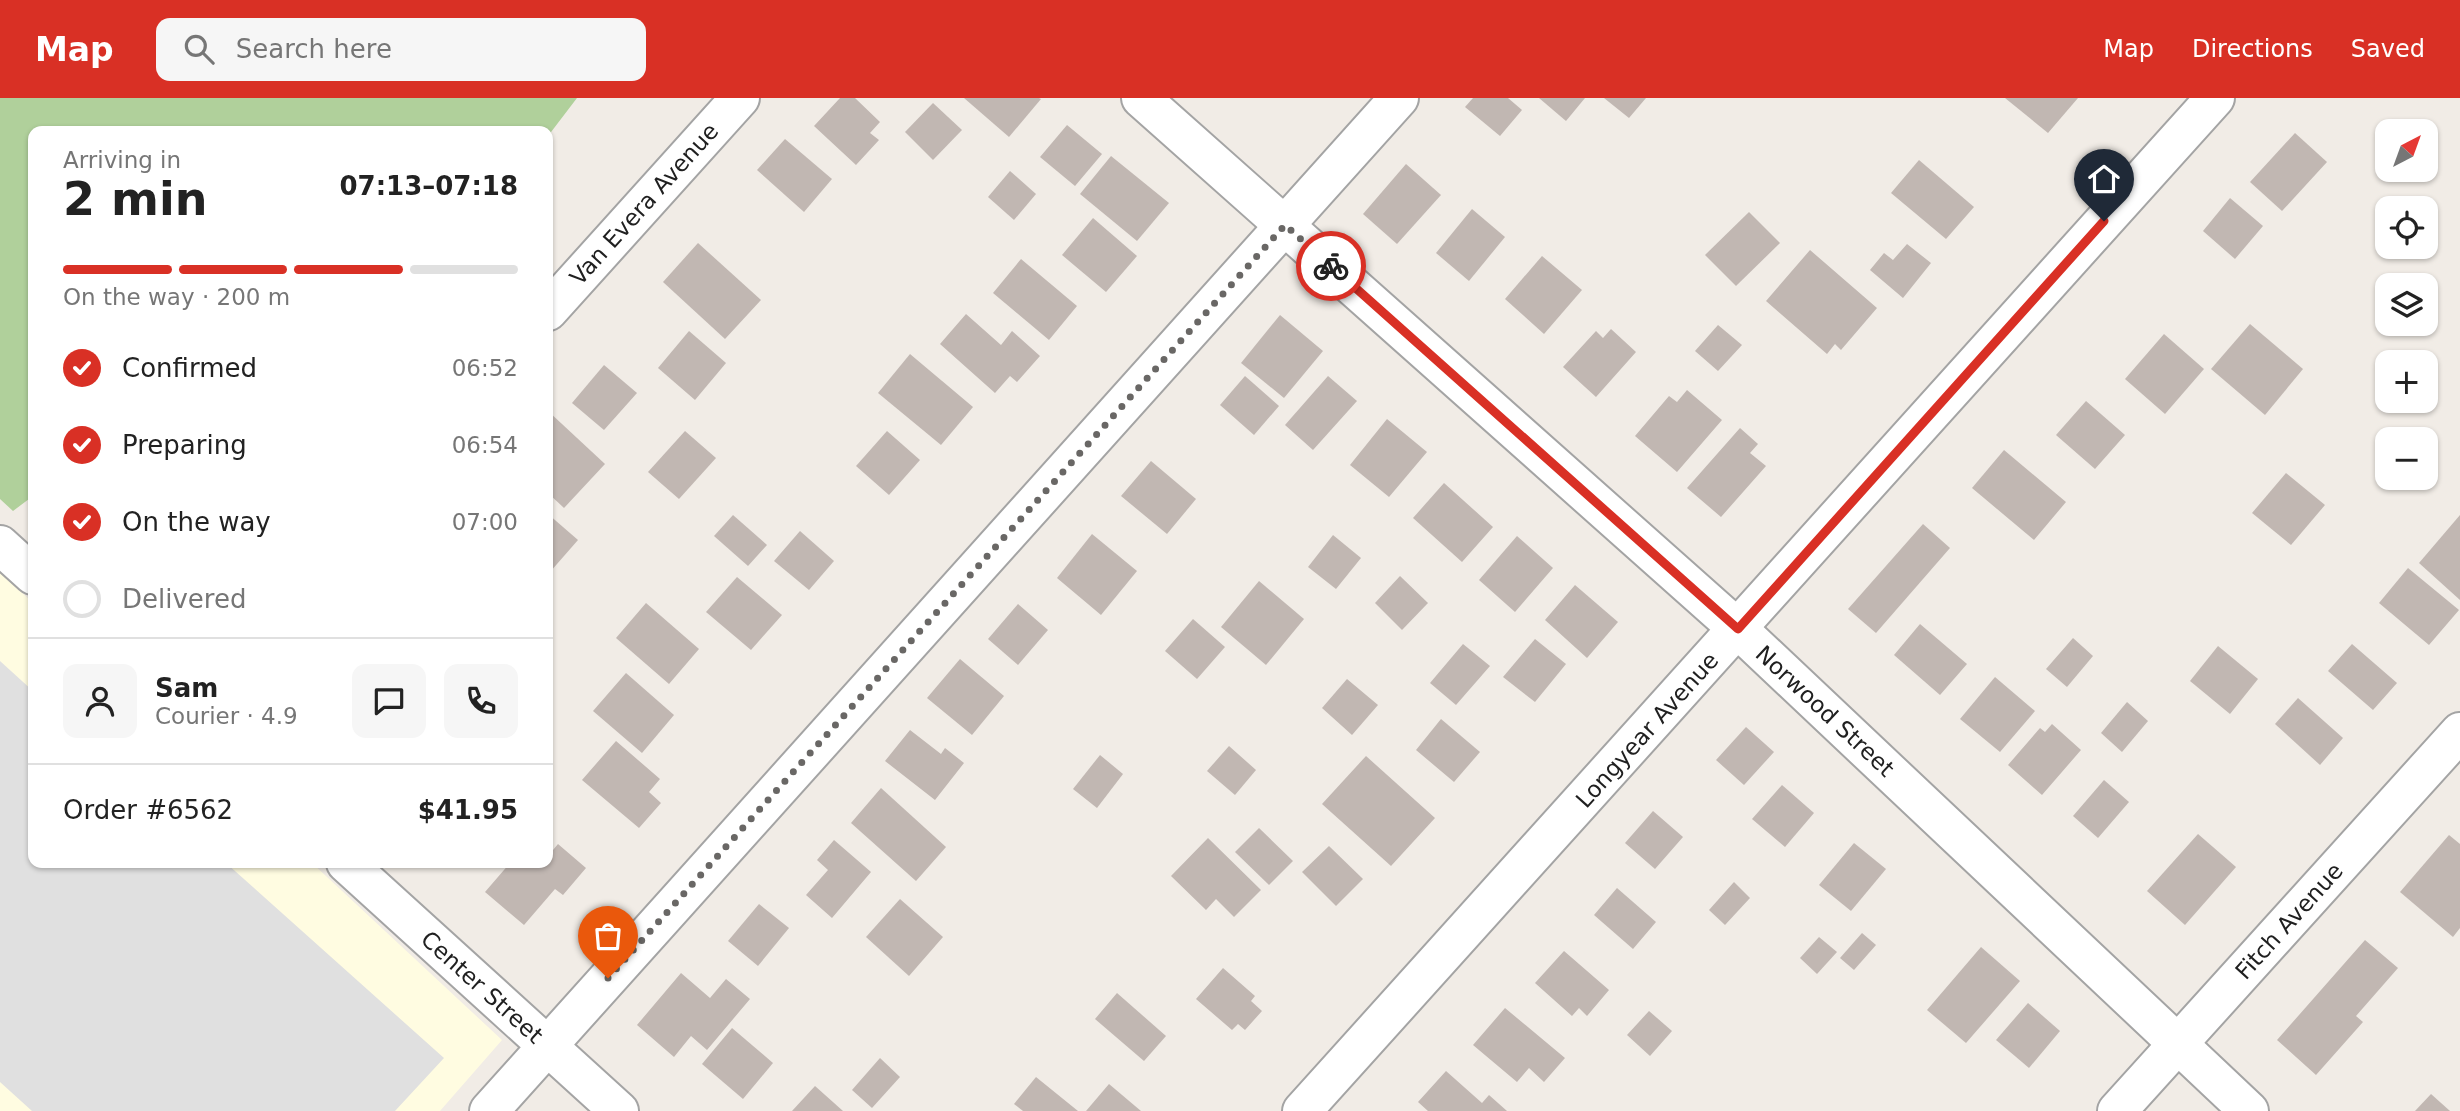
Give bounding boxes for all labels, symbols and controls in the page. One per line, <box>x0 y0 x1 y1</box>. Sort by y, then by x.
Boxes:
search box <box>156 18 646 81</box>
text: Map <box>35 30 114 69</box>
icon: search <box>180 30 218 68</box>
text: Search here <box>236 34 392 64</box>
text: Map <box>2103 35 2154 63</box>
text: Directions <box>2192 35 2313 63</box>
text: Saved <box>2351 35 2425 63</box>
street label: Van Evera Avenue <box>565 118 723 290</box>
north arrow <box>2375 119 2438 182</box>
map controls <box>2375 119 2438 490</box>
text: Arriving in <box>63 147 181 173</box>
pin <box>2074 149 2134 221</box>
icon: home <box>2085 160 2123 198</box>
text: 07:13–07:18 <box>339 171 518 201</box>
text: 2 min <box>63 172 207 226</box>
button: locate <box>2375 196 2438 259</box>
courier <box>1296 231 1366 301</box>
icon: bike <box>1312 247 1350 285</box>
button: layers <box>2375 273 2438 336</box>
text: On the way · 200 m <box>63 284 290 310</box>
icon: check <box>63 349 101 387</box>
button: + <box>2375 350 2438 413</box>
text: Confirmed <box>122 353 257 383</box>
text: 06:52 <box>452 355 518 381</box>
icon: check <box>63 426 101 464</box>
button: − <box>2375 427 2438 490</box>
text: Preparing <box>122 430 247 460</box>
text: 06:54 <box>452 432 518 458</box>
icon: check <box>63 503 101 541</box>
text: On the way <box>122 507 271 537</box>
text: 07:00 <box>452 509 518 535</box>
text: Delivered <box>122 584 246 614</box>
street label: Norwood Street <box>1750 640 1900 782</box>
street label: Longyear Avenue <box>1571 647 1723 813</box>
button: person <box>63 664 137 738</box>
button: chat <box>352 664 426 738</box>
button: phone <box>444 664 518 738</box>
text: Sam <box>155 673 218 703</box>
text: Courier · 4.9 <box>155 703 298 729</box>
text: Order #6562 <box>63 795 233 825</box>
text: $41.95 <box>418 795 518 825</box>
street label: Fitch Avenue <box>2230 858 2348 984</box>
pin <box>578 906 638 978</box>
icon: bag <box>589 917 627 955</box>
street label: Center Street <box>416 926 548 1048</box>

